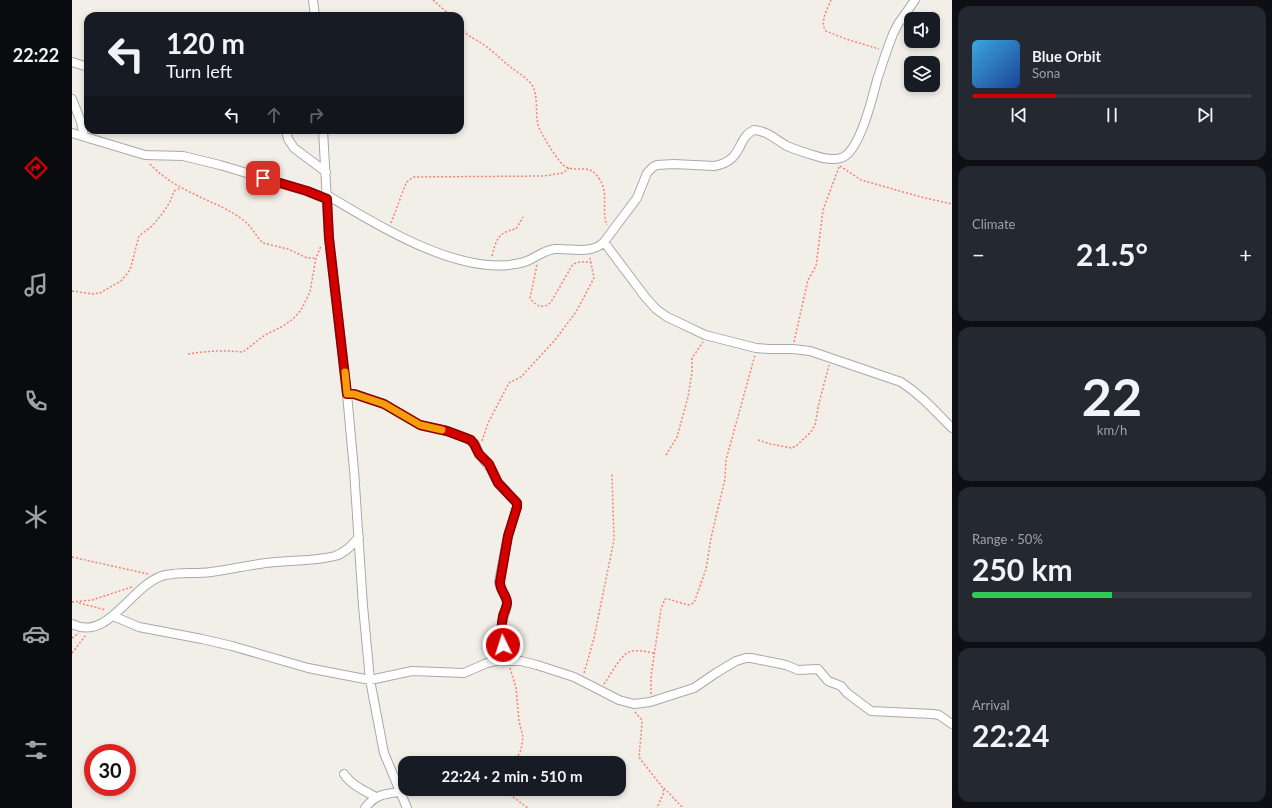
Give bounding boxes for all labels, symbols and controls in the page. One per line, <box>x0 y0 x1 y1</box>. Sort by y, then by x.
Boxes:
map controls <box>904 12 940 92</box>
button: sound <box>904 12 940 48</box>
text: 120 m <box>166 26 245 60</box>
icon: left <box>100 28 152 80</box>
text: 22:22 <box>13 44 59 66</box>
text: Blue Orbit <box>1032 47 1101 65</box>
button: layers <box>904 56 940 92</box>
text: Turn left <box>166 60 232 82</box>
text: Sona <box>1032 65 1060 81</box>
icon: left <box>221 104 243 126</box>
icon: ahead <box>263 104 285 126</box>
icon: right <box>305 104 327 126</box>
icon: previous <box>1008 104 1030 126</box>
icon: pause <box>1101 104 1123 126</box>
icon: next <box>1194 104 1216 126</box>
icon: directions <box>22 154 50 182</box>
pin <box>246 161 280 195</box>
icon: arrive <box>252 167 274 189</box>
text: Climate <box>972 216 1015 232</box>
text: 21.5° <box>1076 236 1148 272</box>
text: − <box>972 241 985 268</box>
text: + <box>1239 241 1252 268</box>
icon: music <box>22 271 50 299</box>
text: 22 <box>1082 365 1142 427</box>
icon: phone <box>22 387 50 415</box>
text: km/h <box>1097 422 1127 438</box>
icon: climate <box>22 503 50 531</box>
text: Range · 50% <box>972 531 1043 547</box>
text: 250 km <box>972 551 1073 587</box>
icon: car <box>22 620 50 648</box>
position arrow <box>482 624 524 666</box>
text: Arrival <box>972 697 1009 713</box>
text: 22:24 <box>972 717 1049 753</box>
icon: filters <box>22 736 50 764</box>
speed limit sign: 30 <box>84 744 136 796</box>
text: 22:24 · 2 min · 510 m <box>442 767 582 785</box>

